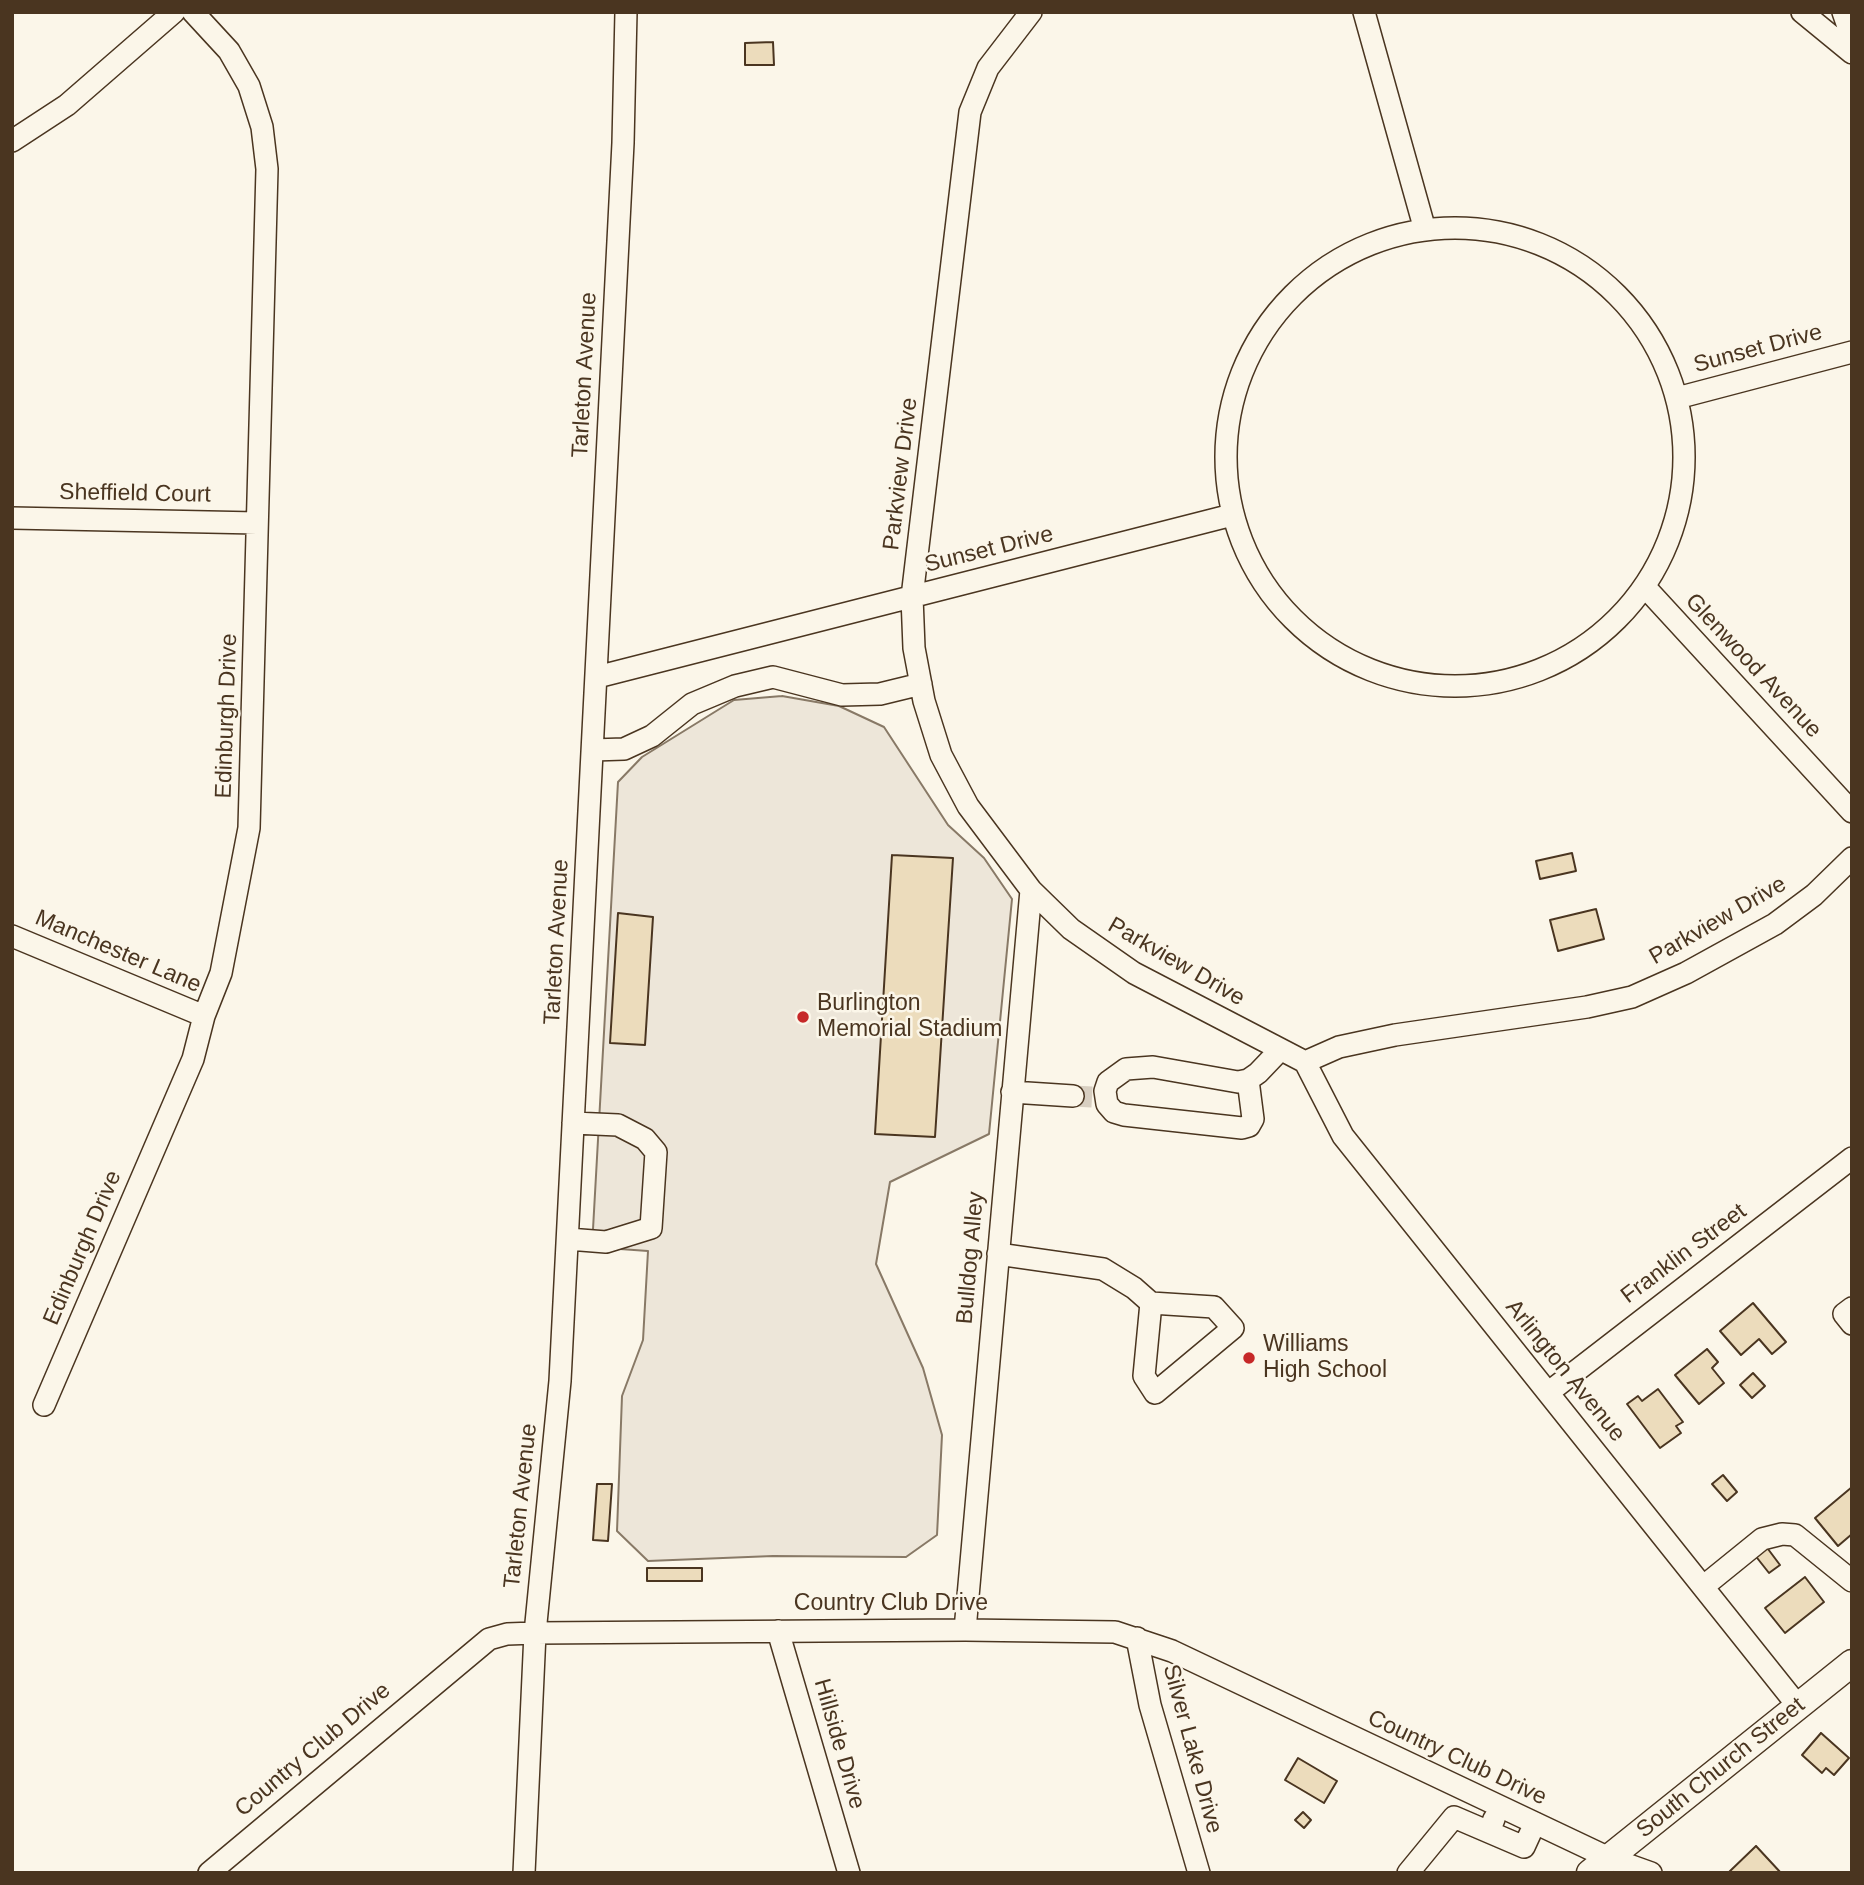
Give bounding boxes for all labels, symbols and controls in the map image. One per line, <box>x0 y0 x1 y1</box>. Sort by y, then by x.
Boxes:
street label: Tarleton Avenue <box>567 291 603 459</box>
street label: Sunset Drive <box>1691 319 1825 379</box>
street label: Parkview Drive <box>878 396 924 552</box>
street label: Sheffield Court <box>59 479 211 509</box>
street label: Sunset Drive <box>922 521 1056 579</box>
street label: Glenwood Avenue <box>1679 588 1827 744</box>
street label: Edinburgh Drive <box>210 633 244 799</box>
street label: Tarleton Avenue <box>539 858 575 1026</box>
street label: Parkview Drive <box>1645 871 1791 971</box>
street label: Manchester Lane <box>31 905 205 999</box>
street label: Parkview Drive <box>1103 912 1249 1012</box>
place label: Burlington Memorial Stadium <box>817 990 1002 1044</box>
marker: Burlington Memorial Stadium <box>795 1009 811 1025</box>
street label: Edinburgh Drive <box>38 1167 128 1329</box>
street label: Bulldog Alley <box>951 1191 991 1325</box>
street label: Franklin Street <box>1616 1198 1752 1310</box>
street label: Arlington Avenue <box>1499 1294 1631 1448</box>
place label: Williams High School <box>1263 1331 1387 1385</box>
marker: Williams High School <box>1241 1350 1257 1366</box>
street label: Tarleton Avenue <box>499 1422 543 1590</box>
street label: Country Club Drive <box>794 1590 988 1618</box>
street label: Silver Lake Drive <box>1156 1661 1228 1837</box>
street label: Hillside Drive <box>807 1676 871 1812</box>
street label: Country Club Drive <box>230 1677 396 1823</box>
street label: South Church Street <box>1631 1692 1811 1844</box>
street label: Country Club Drive <box>1363 1704 1551 1812</box>

